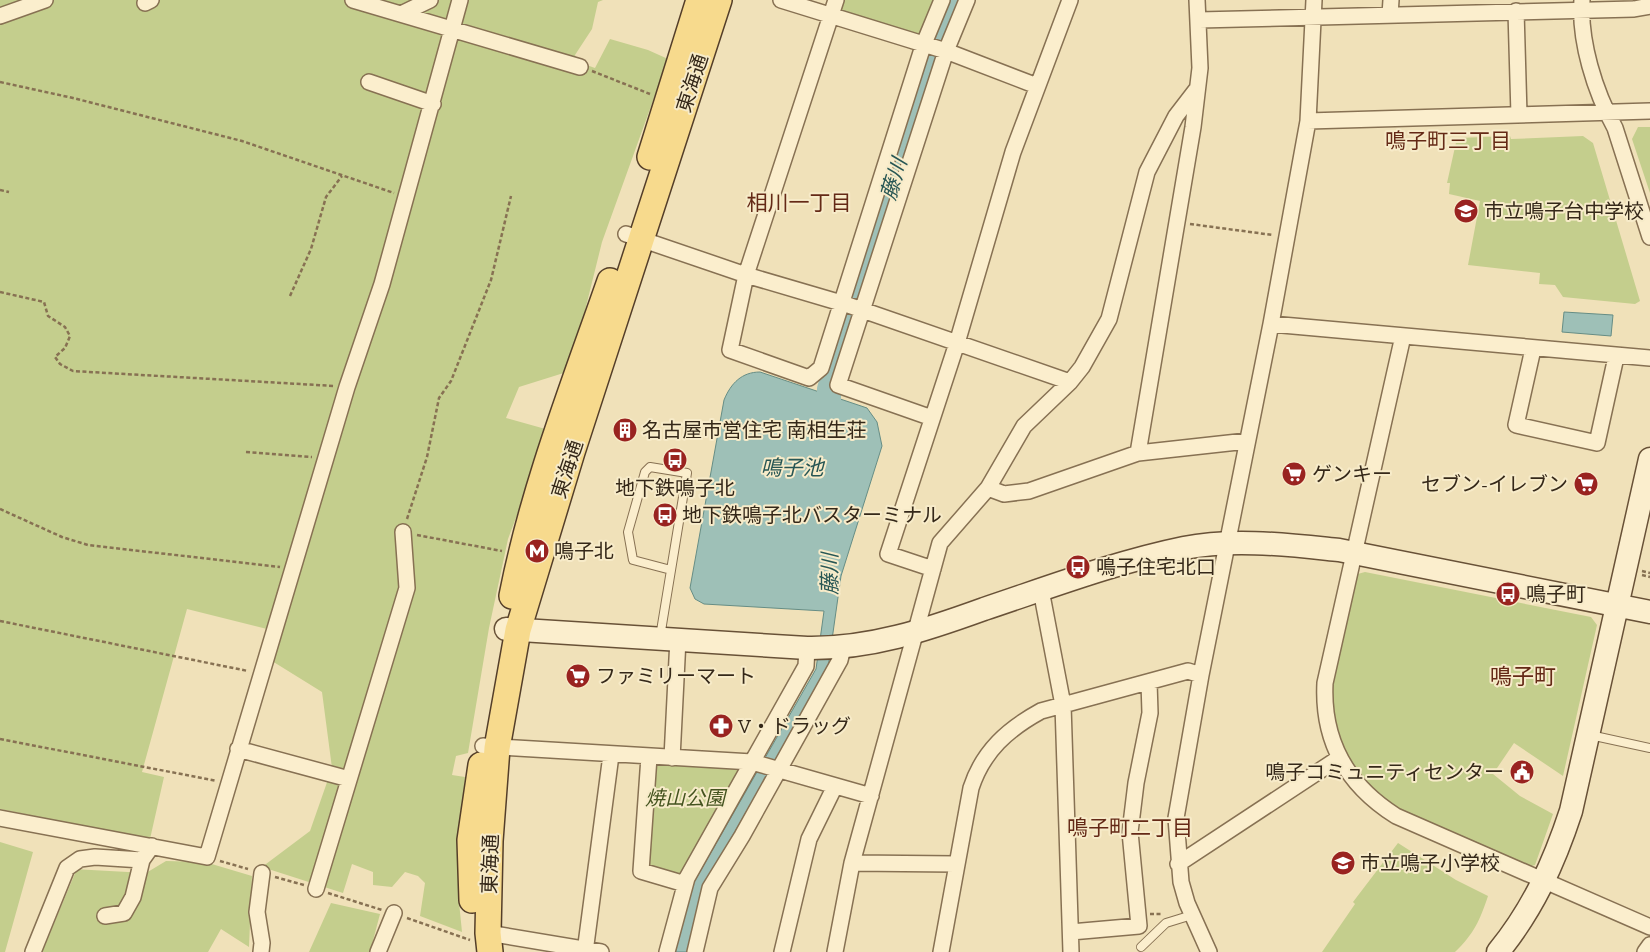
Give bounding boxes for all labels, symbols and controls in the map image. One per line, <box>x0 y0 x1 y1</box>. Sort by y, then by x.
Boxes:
street label: 東海通 <box>671 51 713 115</box>
district label: 鳴子町三丁目 <box>1385 128 1511 153</box>
water label: 藤川 <box>875 153 912 203</box>
district label: 相川一丁目 <box>747 190 852 215</box>
school or university icon: 市立鳴子台中学校 <box>1453 198 1479 224</box>
place label: 市立鳴子台中学校 <box>1484 199 1644 223</box>
building icon: 名古屋市営住宅 南相生荘 <box>612 417 638 443</box>
place label: 名古屋市営住宅 南相生荘 <box>642 418 867 442</box>
street label: 東海通 <box>546 437 588 501</box>
bus stop icon: 地下鉄鳴子北 <box>662 447 688 473</box>
water label: 鳴子池 <box>761 455 825 480</box>
supermarket icon: ゲンキー <box>1281 461 1307 487</box>
place label: ゲンキー <box>1312 462 1392 486</box>
supermarket icon: セブン-イレブン <box>1573 471 1599 497</box>
place label: セブン-イレブン <box>1421 472 1568 496</box>
place label: 地下鉄鳴子北 <box>615 476 735 500</box>
bus stop icon: 地下鉄鳴子北バスターミナル <box>652 502 678 528</box>
place label: 地下鉄鳴子北バスターミナル <box>682 503 942 527</box>
metro station icon: 鳴子北 <box>524 538 550 564</box>
place label: 鳴子北 <box>554 539 614 563</box>
water label: 藤川 <box>817 551 842 595</box>
bus stop icon: 鳴子住宅北口 <box>1065 554 1091 580</box>
place label: 鳴子住宅北口 <box>1096 555 1216 579</box>
bus stop icon: 鳴子町 <box>1495 581 1521 607</box>
place label: 鳴子町 <box>1526 582 1586 606</box>
supermarket icon: ファミリーマート <box>565 663 591 689</box>
district label: 鳴子町 <box>1490 663 1556 690</box>
place label: ファミリーマート <box>596 664 756 688</box>
pharmacy icon: V・ドラッグ <box>708 713 734 739</box>
place label: V・ドラッグ <box>737 714 851 738</box>
public building icon: 鳴子コミュニティセンター <box>1509 759 1535 785</box>
place label: 鳴子コミュニティセンター <box>1265 760 1504 784</box>
park label: 焼山公園 <box>645 786 728 810</box>
district label: 鳴子町二丁目 <box>1067 815 1193 840</box>
street label: 東海通 <box>477 834 503 894</box>
school or university icon: 市立鳴子小学校 <box>1330 850 1356 876</box>
place label: 市立鳴子小学校 <box>1360 851 1500 875</box>

